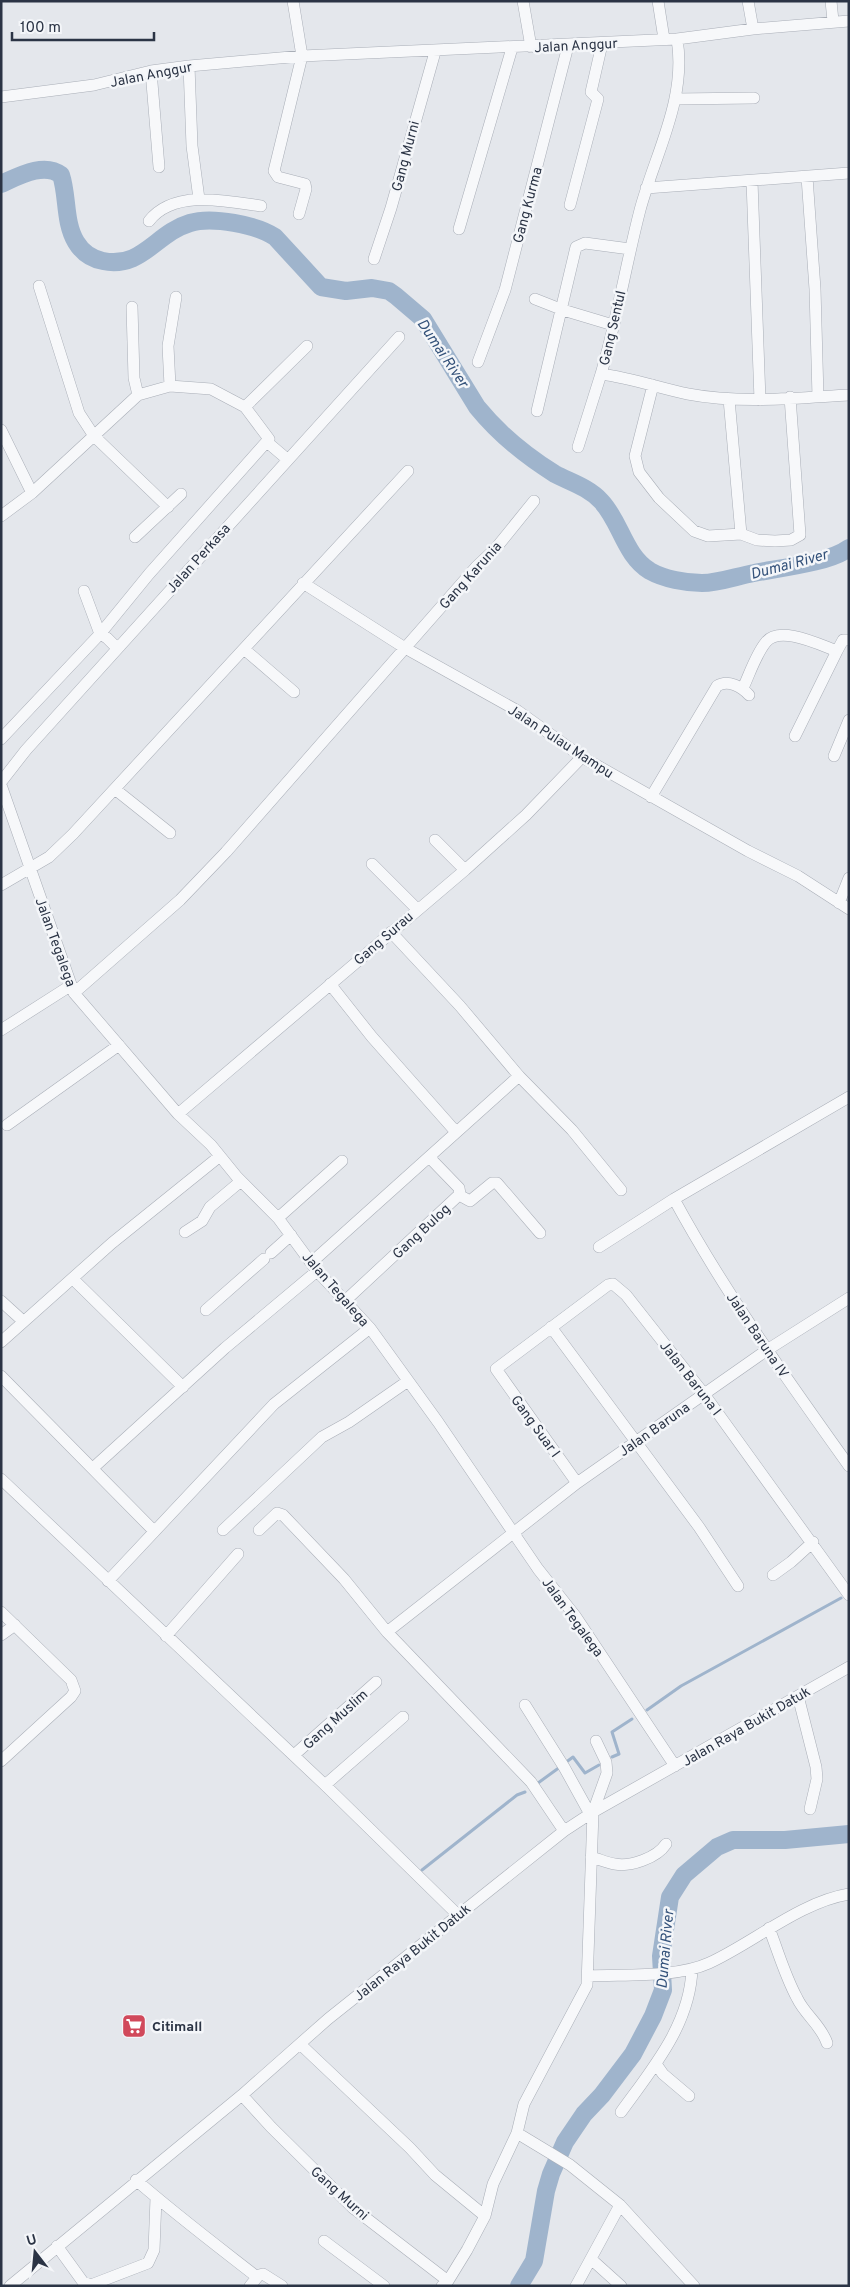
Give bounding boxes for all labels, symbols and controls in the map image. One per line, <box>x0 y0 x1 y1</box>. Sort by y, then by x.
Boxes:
scale bar <box>12 10 155 42</box>
text: 100 m <box>20 19 61 38</box>
street label: Jalan Anggur <box>534 36 619 57</box>
street label: Jalan Anggur <box>109 59 194 92</box>
street label: Gang Murni <box>389 119 424 194</box>
street label: Gang Kurma <box>510 165 547 245</box>
street label: Gang Sentul <box>597 289 630 367</box>
water label: Dumai River <box>412 316 473 393</box>
street label: Jalan Perkasa <box>164 521 235 597</box>
street label: Gang Karunia <box>436 539 506 613</box>
water label: Dumai River <box>749 546 831 585</box>
street label: Jalan Pulau Mampu <box>504 702 616 783</box>
street label: Jalan Tegalega <box>31 896 79 989</box>
street label: Gang Surau <box>351 909 417 970</box>
street label: Gang Bulog <box>389 1201 455 1263</box>
street label: Jalan Tegalega <box>298 1249 372 1331</box>
street label: Jalan Baruna IV <box>722 1290 792 1382</box>
street label: Jalan Baruna I <box>655 1338 724 1420</box>
street label: Gang Suar I <box>506 1392 563 1461</box>
street label: Jalan Baruna <box>616 1400 694 1461</box>
street label: Jalan Tegalega <box>537 1575 606 1661</box>
street label: Jalan Raya Bukit Datuk <box>680 1684 814 1771</box>
street label: Gang Muslim <box>300 1687 372 1754</box>
street label: Jalan Raya Bukit Datuk <box>351 1901 475 2005</box>
water label: Dumai River <box>654 1908 680 1989</box>
supermarket icon: Citimall <box>121 2013 147 2039</box>
place label: Citimall <box>152 2019 202 2036</box>
street label: Gang Murni <box>306 2164 372 2225</box>
north arrow <box>10 2227 60 2277</box>
text: U <box>25 2231 39 2250</box>

